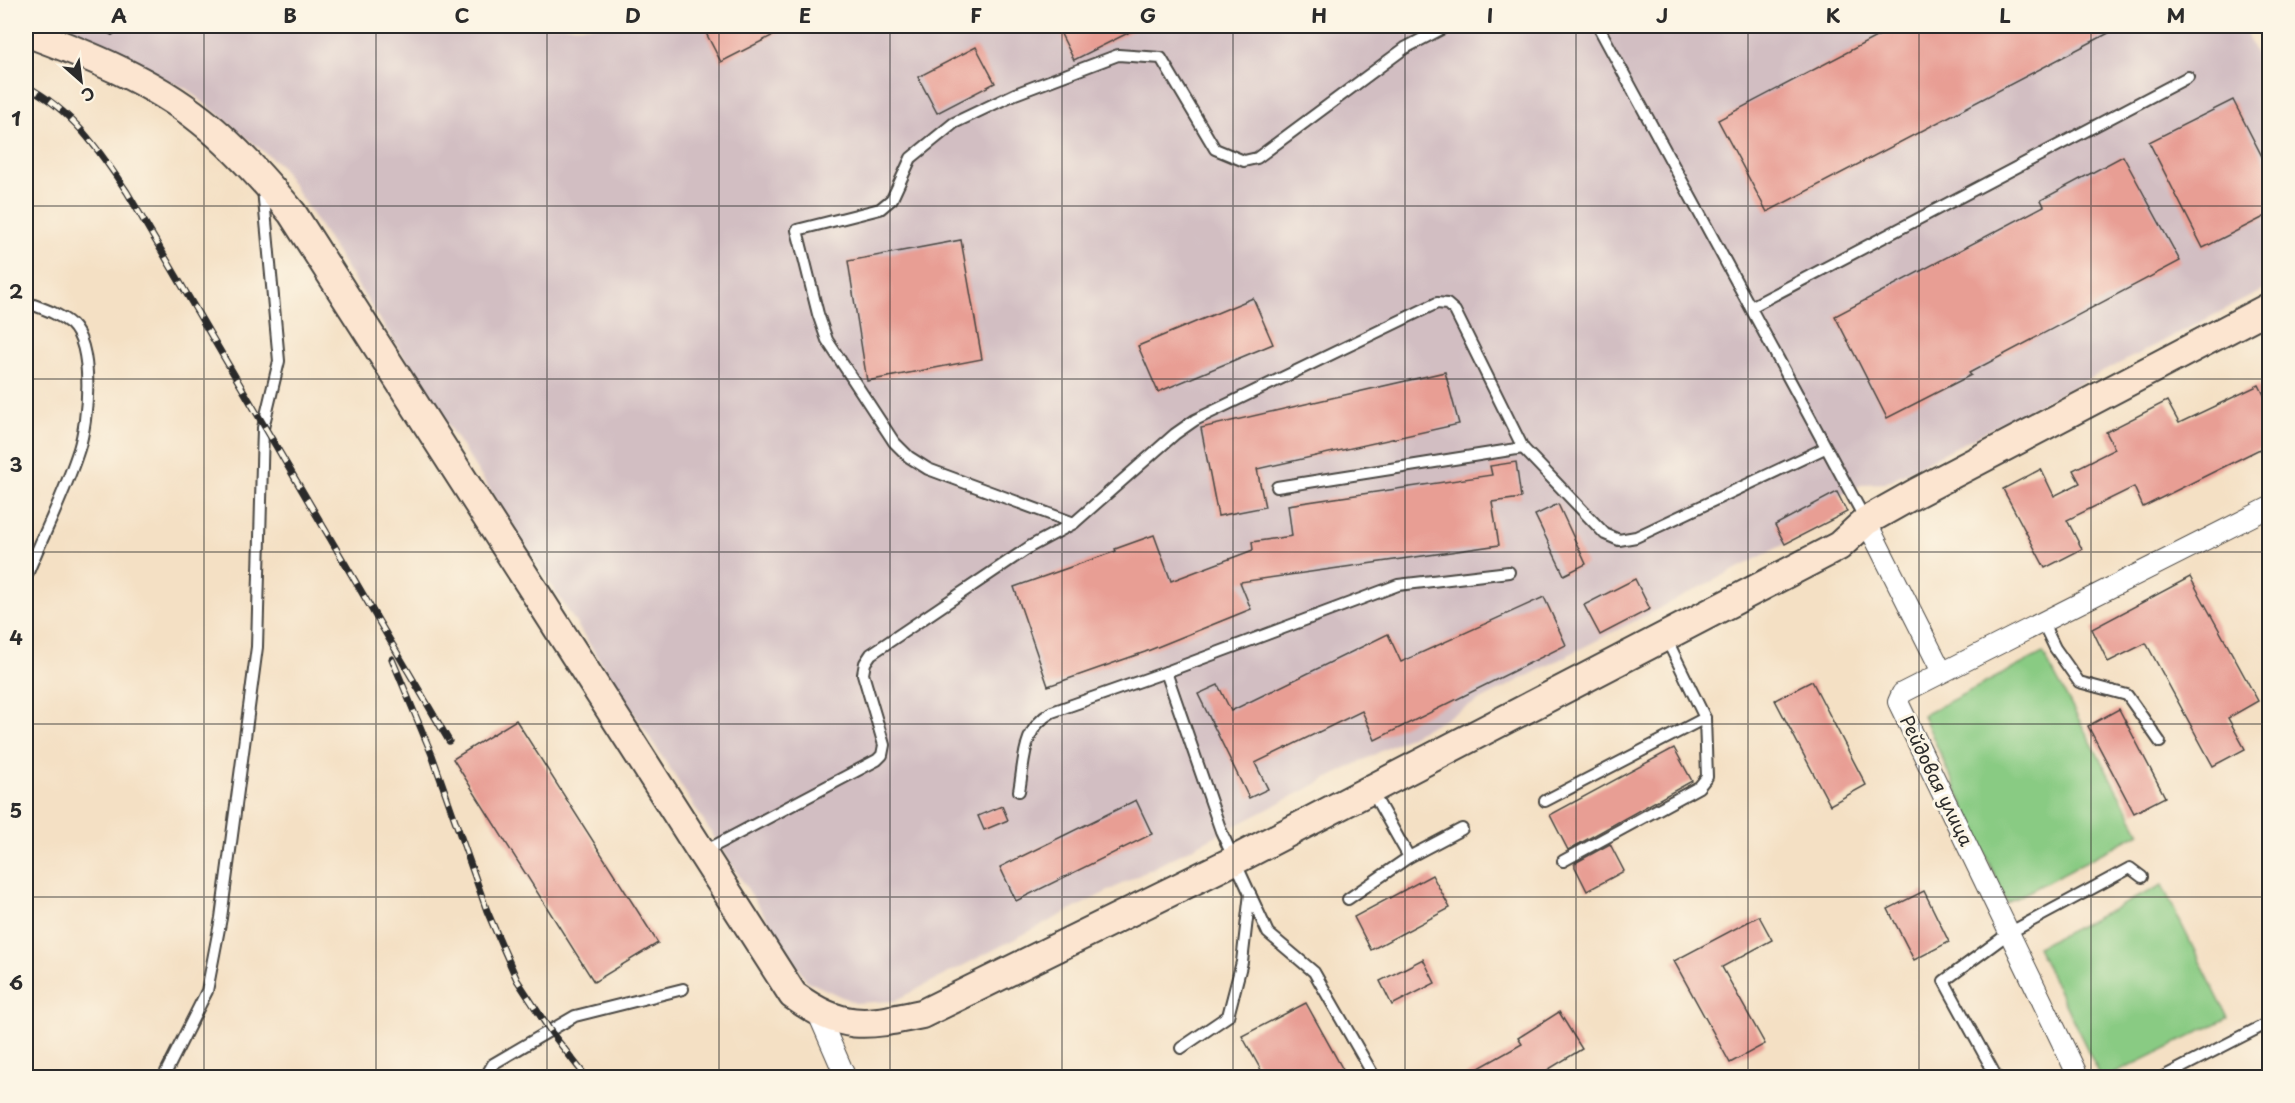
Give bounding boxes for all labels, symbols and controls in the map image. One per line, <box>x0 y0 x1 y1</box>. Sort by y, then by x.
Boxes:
text: A <box>111 0 127 30</box>
text: B <box>283 0 297 30</box>
text: C <box>454 0 470 30</box>
text: D <box>625 0 641 30</box>
text: E <box>799 0 811 30</box>
text: F <box>970 0 982 30</box>
text: G <box>1140 0 1156 30</box>
text: H <box>1311 0 1327 30</box>
text: I <box>1487 0 1493 30</box>
text: J <box>1656 0 1668 30</box>
text: K <box>1826 0 1841 30</box>
text: L <box>1999 0 2011 30</box>
text: M <box>2167 0 2185 30</box>
north arrow <box>51 51 111 111</box>
text: С <box>78 82 99 109</box>
text: 1 <box>11 103 21 133</box>
text: 2 <box>9 276 23 306</box>
text: 3 <box>9 449 23 479</box>
text: 4 <box>9 622 23 652</box>
street label: Рейдовая улица <box>1894 710 1981 851</box>
text: 5 <box>10 795 22 825</box>
text: 6 <box>9 967 23 997</box>

